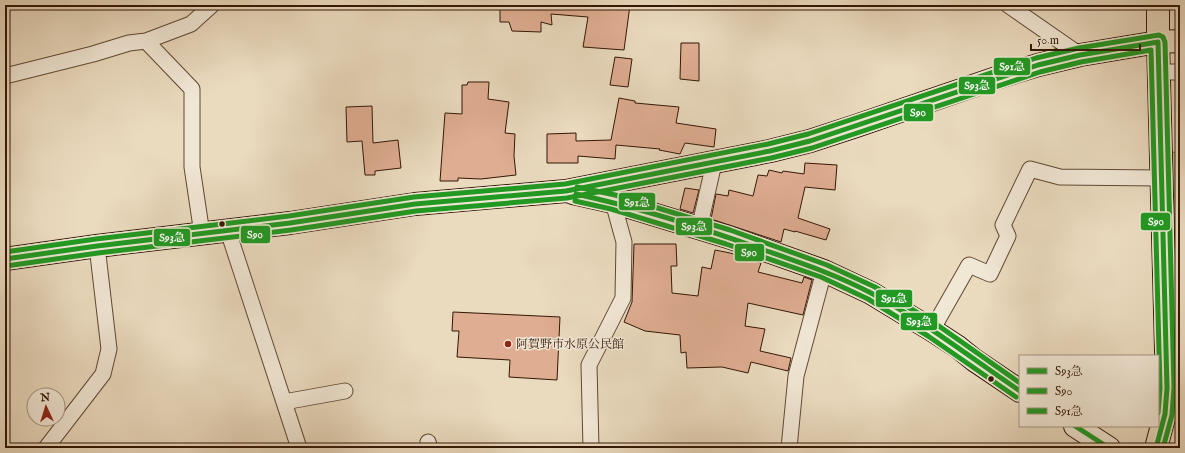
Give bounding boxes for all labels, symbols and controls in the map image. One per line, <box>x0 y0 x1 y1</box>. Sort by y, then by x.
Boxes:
scale bar <box>1031 26 1140 52</box>
text: 50 m <box>1037 33 1059 48</box>
line badge: S91急 <box>993 57 1031 76</box>
text: S91急 <box>999 60 1025 74</box>
line badge: S93急 <box>958 76 996 95</box>
text: S93急 <box>964 79 990 93</box>
line badge: S90 <box>903 103 934 122</box>
text: S90 <box>910 106 927 120</box>
line badge: S91急 <box>618 192 656 211</box>
text: S91急 <box>624 196 650 210</box>
line badge: S90 <box>1140 212 1171 231</box>
text: S90 <box>1148 215 1165 229</box>
line badge: S93急 <box>675 217 713 236</box>
unlabelled marker <box>217 219 227 229</box>
text: S93急 <box>681 220 707 234</box>
line badge: S90 <box>240 225 271 244</box>
line badge: S93急 <box>153 228 191 247</box>
text: S90 <box>247 228 264 242</box>
text: S93急 <box>159 231 185 245</box>
line badge: S90 <box>734 243 765 262</box>
text: S90 <box>741 246 758 260</box>
line badge: S91急 <box>875 289 913 308</box>
text: S91急 <box>881 292 907 306</box>
line badge: S93急 <box>900 312 938 331</box>
text: S93急 <box>906 315 932 329</box>
place label: 阿賀野市水原公民館 <box>516 337 624 352</box>
marker: 阿賀野市水原公民館 <box>503 339 513 349</box>
legend <box>1019 355 1159 427</box>
text: S93急 <box>1055 364 1083 379</box>
unlabelled marker <box>986 374 996 384</box>
text: S90 <box>1055 384 1072 399</box>
north arrow <box>26 387 66 427</box>
text: N <box>39 391 51 405</box>
text: S91急 <box>1055 404 1083 419</box>

